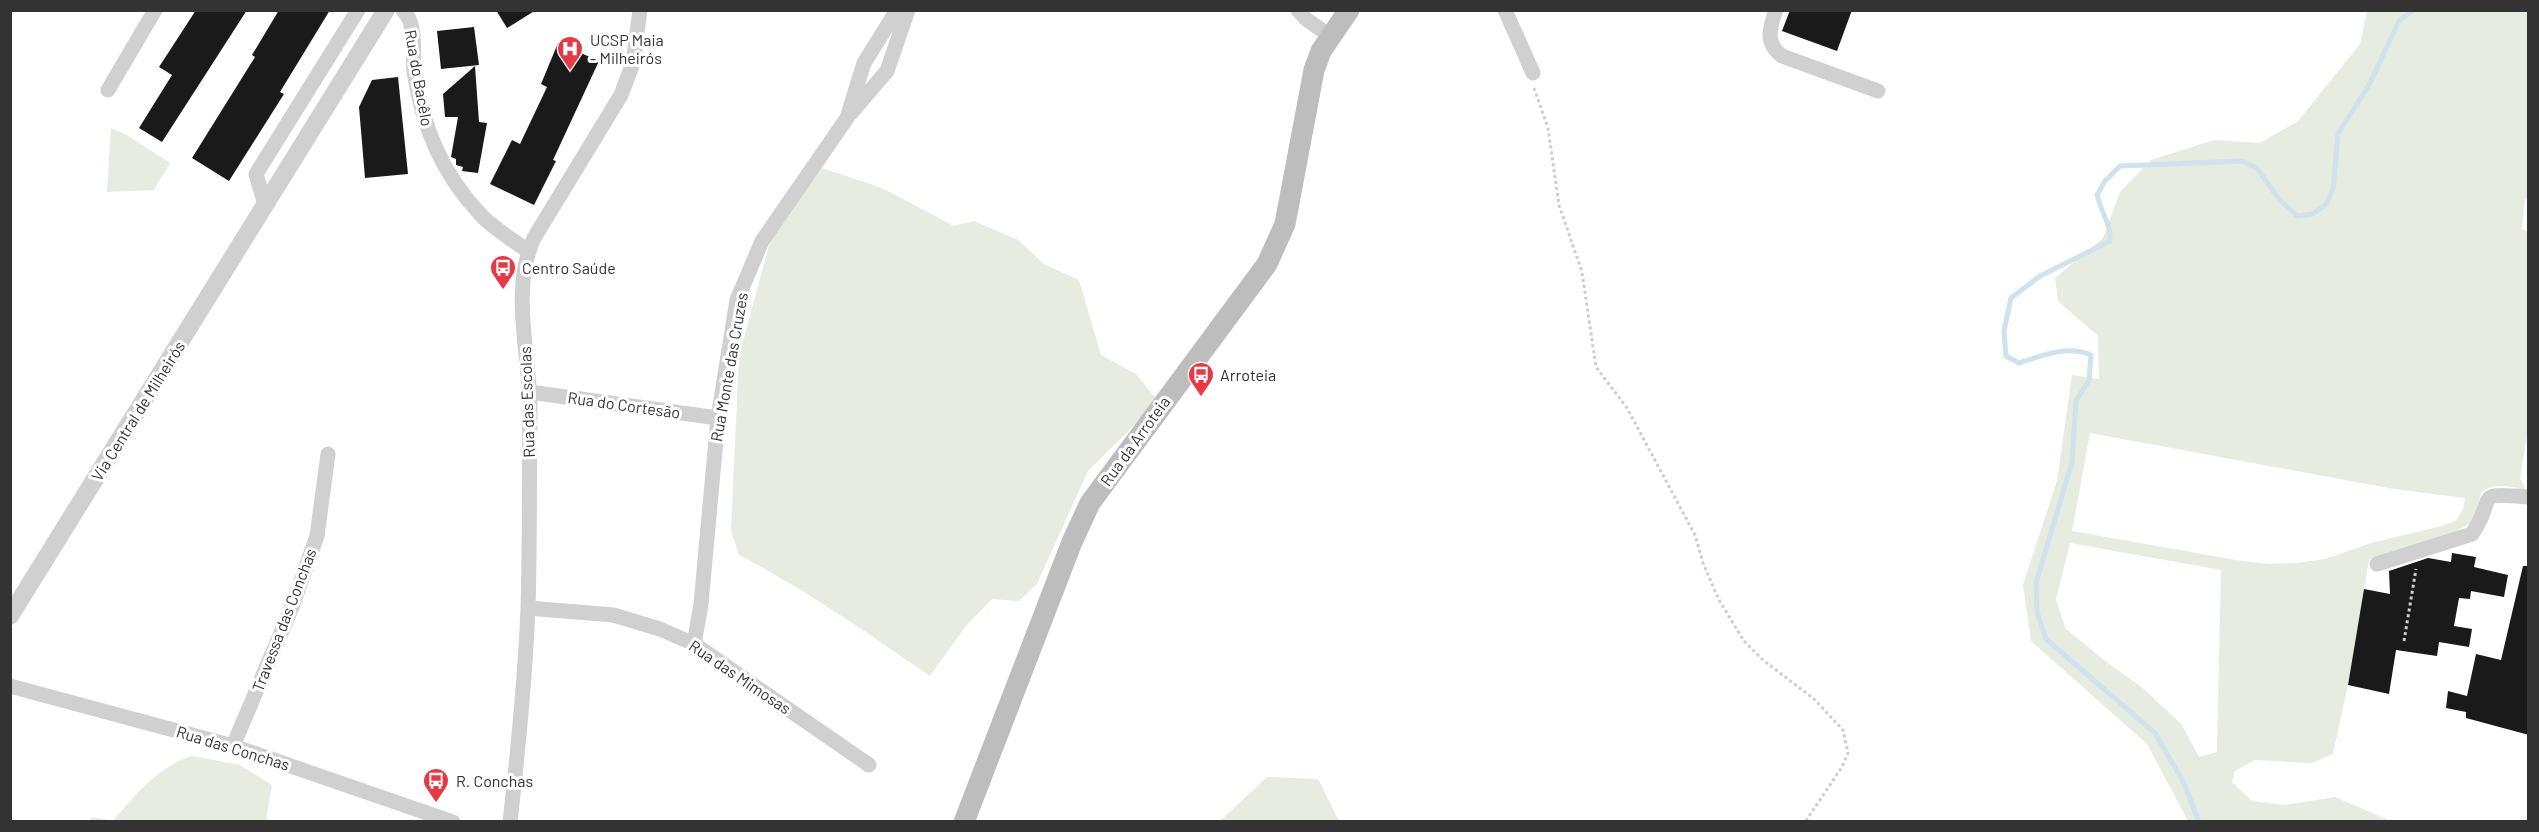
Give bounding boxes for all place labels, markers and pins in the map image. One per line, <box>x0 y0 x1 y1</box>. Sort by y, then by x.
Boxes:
place label: UCSP Maia - Milheirós <box>590 30 664 67</box>
hospital icon: UCSP Maia - Milheirós <box>555 34 585 72</box>
bus stop icon: Centro Saúde <box>488 253 518 291</box>
place label: Centro Saúde <box>522 258 616 277</box>
bus stop icon: Arroteia <box>1186 360 1216 398</box>
place label: Arroteia <box>1220 365 1276 384</box>
bus stop icon: R. Conchas <box>421 766 451 804</box>
place label: R. Conchas <box>456 771 533 790</box>

